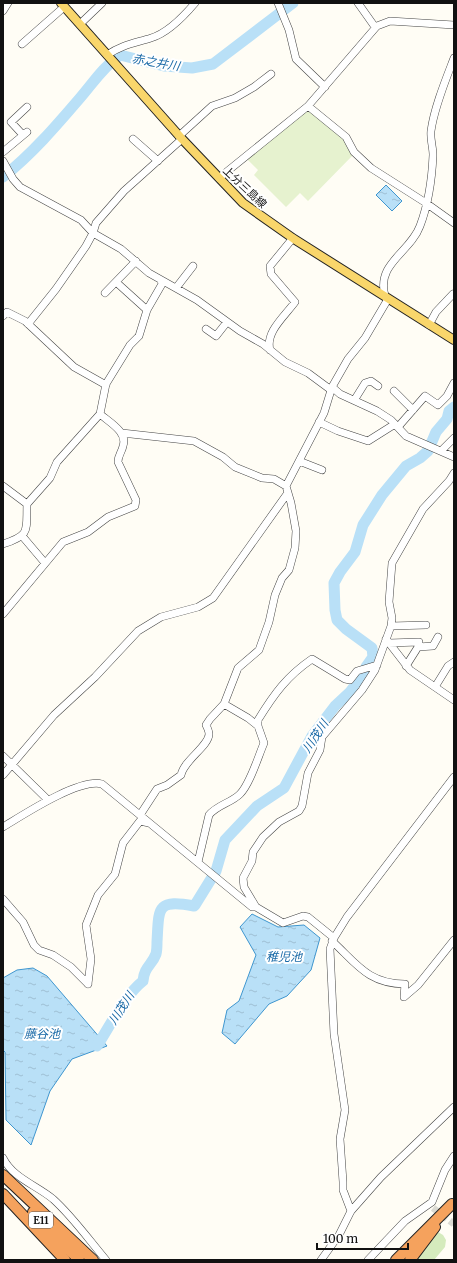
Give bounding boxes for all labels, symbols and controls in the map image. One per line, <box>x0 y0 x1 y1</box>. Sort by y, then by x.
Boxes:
water label: 赤之井川 <box>131 50 183 74</box>
street label: 上分三島線 <box>220 163 270 211</box>
water label: 川茂川 <box>299 715 332 755</box>
water label: 稚児池 <box>266 949 303 964</box>
water label: 川茂川 <box>105 987 138 1027</box>
water label: 藤谷池 <box>24 1026 61 1041</box>
road number: E11 <box>29 1212 53 1228</box>
scale bar <box>317 1225 408 1251</box>
text: 100 m <box>323 1231 358 1246</box>

